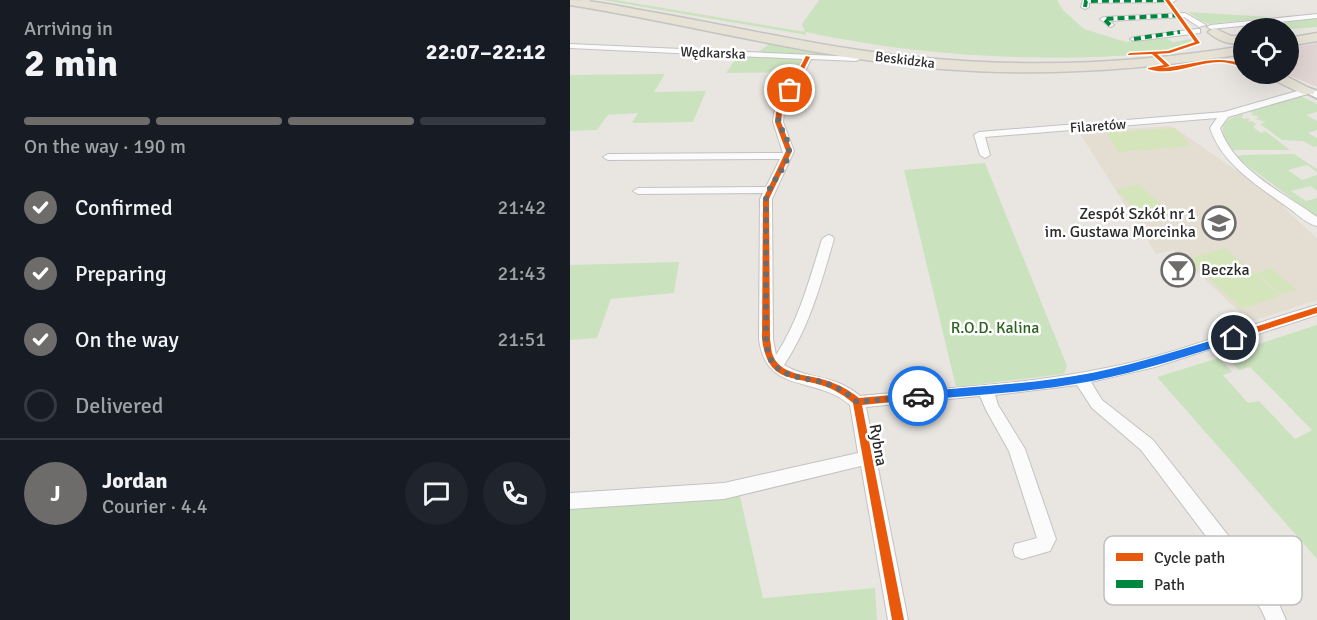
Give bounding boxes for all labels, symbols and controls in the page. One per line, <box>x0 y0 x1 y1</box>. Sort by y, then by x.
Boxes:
text: Arriving in <box>24 16 113 41</box>
map controls <box>1233 18 1299 84</box>
button: locate <box>1233 18 1299 84</box>
text: 22:07–22:12 <box>426 38 546 65</box>
text: 2 min <box>24 39 118 87</box>
street label: Wędkarska <box>680 43 746 63</box>
street label: Beskidzka <box>874 48 936 72</box>
pin <box>764 64 815 115</box>
icon: bag <box>773 73 806 106</box>
street label: Filaretów <box>1069 116 1127 136</box>
text: On the way · 190 m <box>24 134 186 159</box>
icon: check <box>24 191 57 224</box>
text: Confirmed <box>75 194 173 221</box>
text: 21:42 <box>497 195 546 220</box>
place label: Zespół Szkół nr 1 im. Gustawa Morcinka <box>1045 204 1196 242</box>
school or university icon: Zespół Szkół nr 1 im. Gustawa Morcinka <box>1201 205 1237 241</box>
bar icon: Beczka <box>1160 252 1196 288</box>
icon: check <box>24 257 57 290</box>
text: Preparing <box>75 260 167 287</box>
place label: Beczka <box>1201 260 1250 280</box>
text: 21:43 <box>497 261 546 286</box>
pin <box>1208 312 1259 363</box>
park label: R.O.D. Kalina <box>951 318 1039 338</box>
icon: home <box>1217 321 1250 354</box>
icon: check <box>24 323 57 356</box>
text: On the way <box>75 326 179 353</box>
text: 21:51 <box>497 327 546 352</box>
courier <box>888 366 948 426</box>
icon: car <box>902 380 935 413</box>
text: Delivered <box>75 392 163 419</box>
street label: Rybna <box>864 422 892 468</box>
button: chat <box>405 462 468 525</box>
button: phone <box>483 462 546 525</box>
text: Jordan <box>102 467 168 494</box>
text: J <box>50 480 61 507</box>
text: Courier · 4.4 <box>102 494 208 519</box>
legend <box>1104 536 1302 605</box>
text: Cycle path <box>1154 548 1225 568</box>
text: Path <box>1154 575 1185 595</box>

